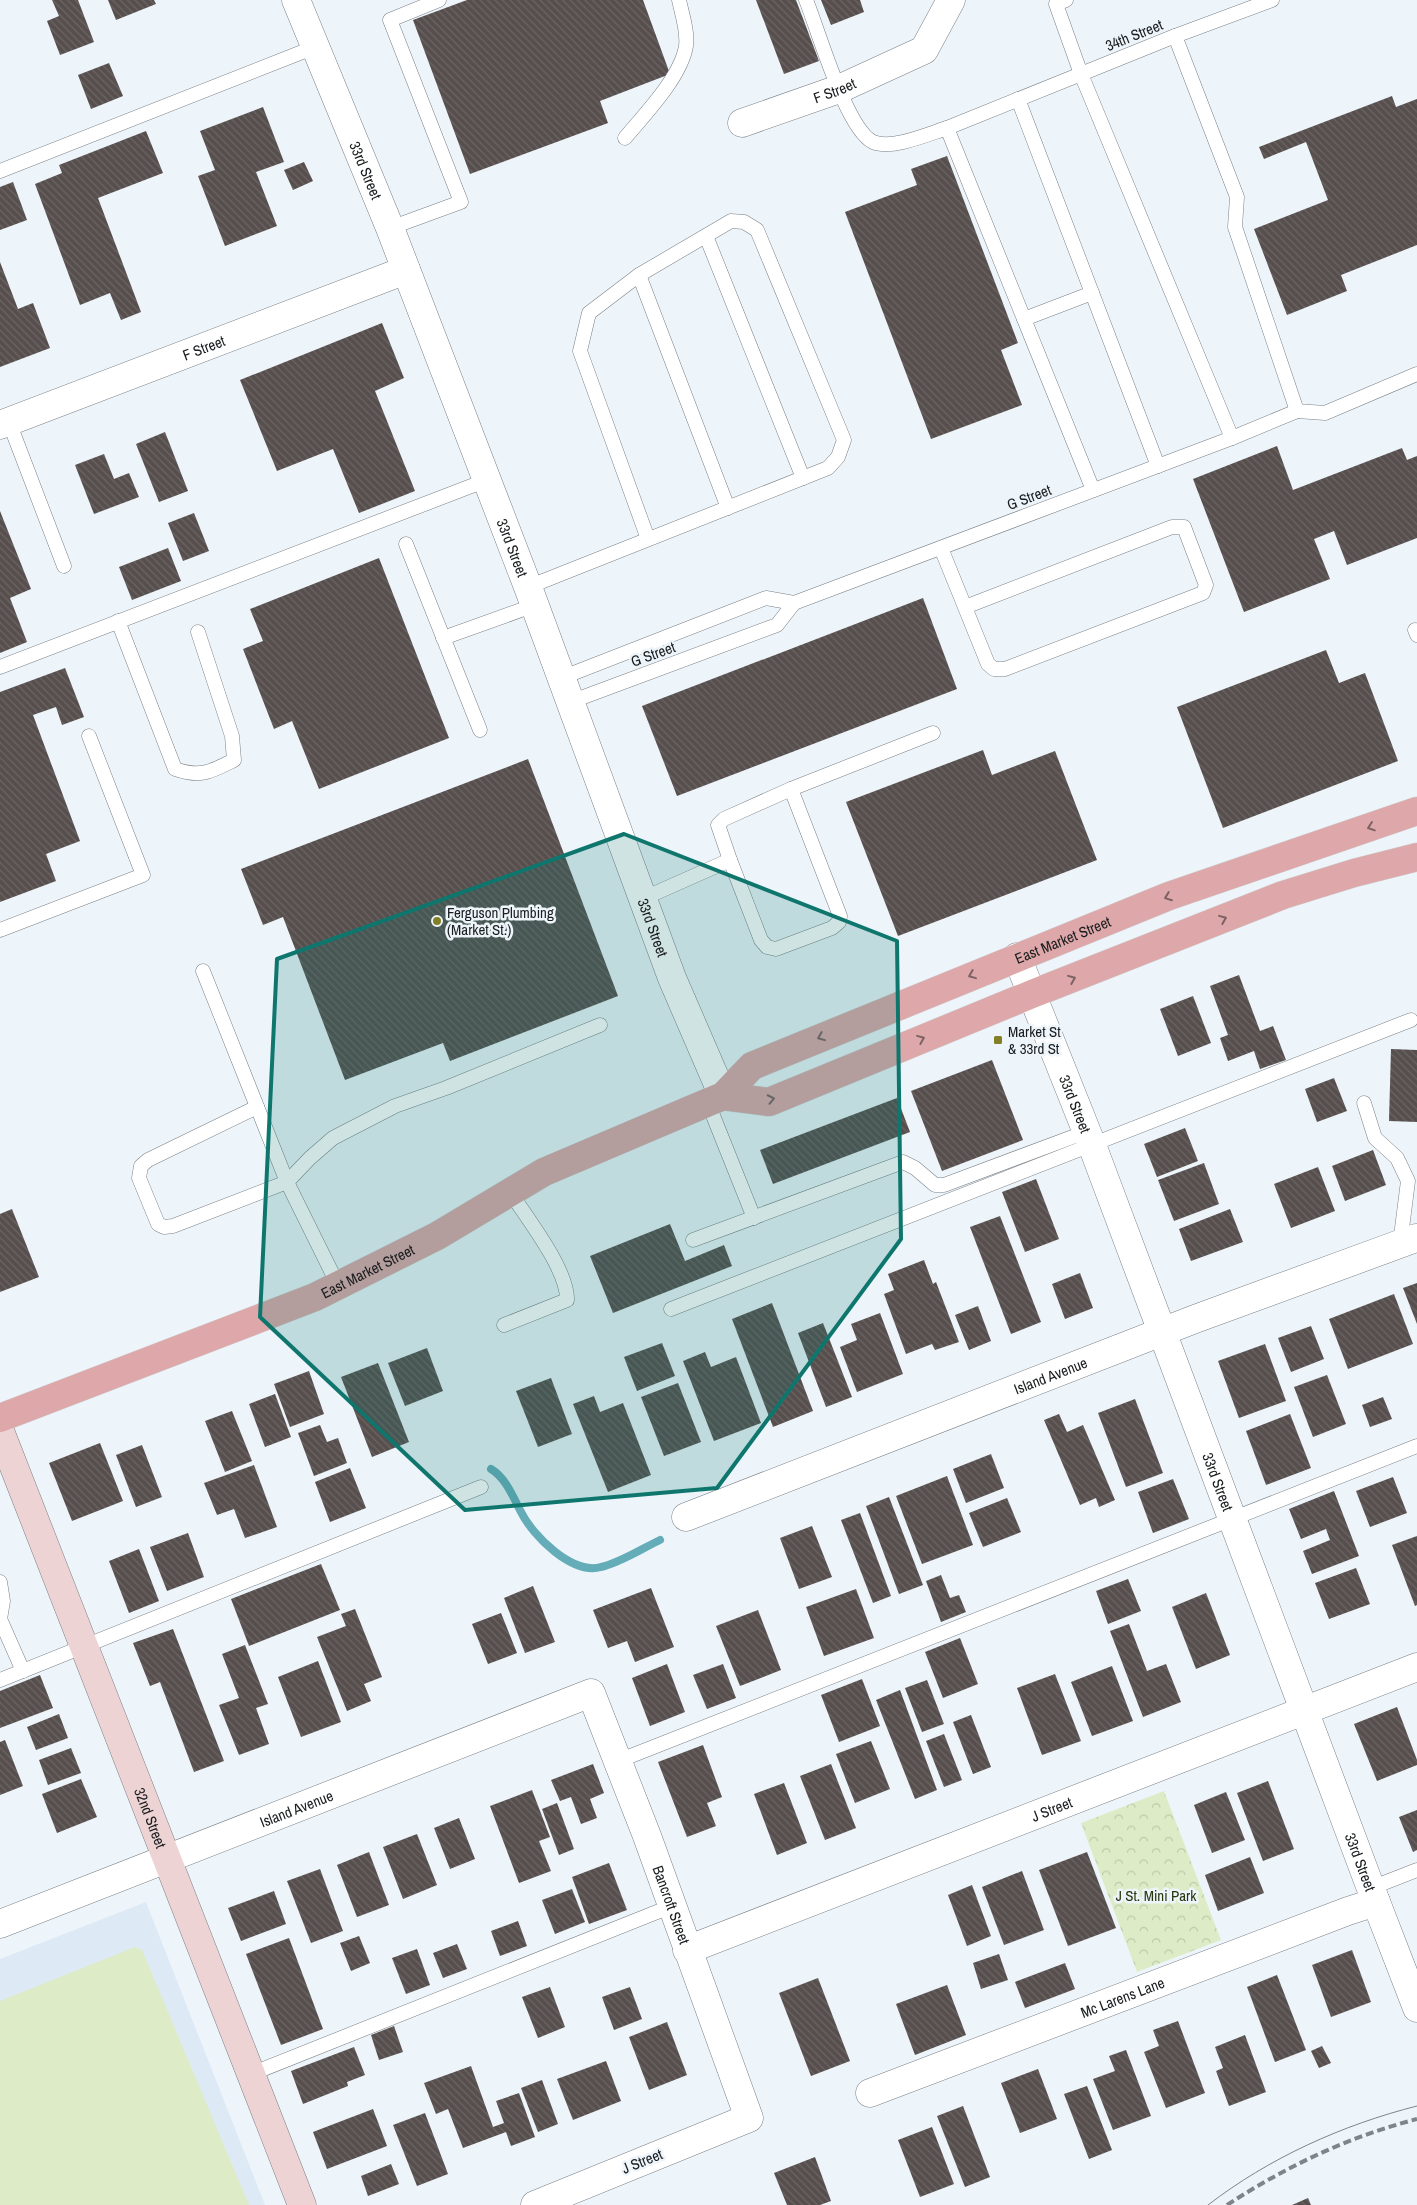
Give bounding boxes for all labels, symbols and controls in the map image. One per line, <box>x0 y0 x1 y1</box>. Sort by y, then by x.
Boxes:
street label: 34th Street <box>1102 14 1166 56</box>
street label: F Street <box>810 72 859 108</box>
street label: 33rd Street <box>345 138 388 203</box>
street label: F Street <box>179 329 228 365</box>
street label: G Street <box>1004 479 1055 515</box>
street label: 33rd Street <box>492 515 534 580</box>
street label: G Street <box>628 636 679 672</box>
one-way arrow <box>1367 821 1376 831</box>
one-way arrow <box>1164 891 1173 901</box>
street label: 33rd Street <box>633 895 674 960</box>
place label: Ferguson Plumbing (Market St.) <box>447 902 554 940</box>
street label: East Market Street <box>1011 910 1114 968</box>
marker: Ferguson Plumbing (Market St.) <box>431 915 443 927</box>
one-way arrow <box>1218 915 1227 925</box>
one-way arrow <box>968 970 976 980</box>
one-way arrow <box>1067 974 1076 985</box>
place label: Market St & 33rd St <box>1008 1021 1061 1059</box>
one-way arrow <box>817 1031 826 1041</box>
marker: Market St & 33rd St <box>992 1034 1004 1046</box>
one-way arrow <box>917 1035 925 1045</box>
street label: 33rd Street <box>1055 1072 1097 1136</box>
one-way arrow <box>767 1095 775 1105</box>
street label: East Market Street <box>317 1238 418 1303</box>
street label: Island Avenue <box>1011 1351 1090 1399</box>
street label: 33rd Street <box>1198 1449 1239 1514</box>
street label: 32nd Street <box>129 1784 172 1852</box>
street label: Island Avenue <box>256 1784 336 1832</box>
street label: J Street <box>1028 1791 1076 1826</box>
street label: 33rd Street <box>1340 1830 1382 1895</box>
street label: Bancroft Street <box>648 1862 696 1947</box>
park label: J St. Mini Park <box>1116 1885 1197 1906</box>
street label: Mc Larens Lane <box>1077 1971 1167 2022</box>
street label: J Street <box>618 2143 666 2179</box>

